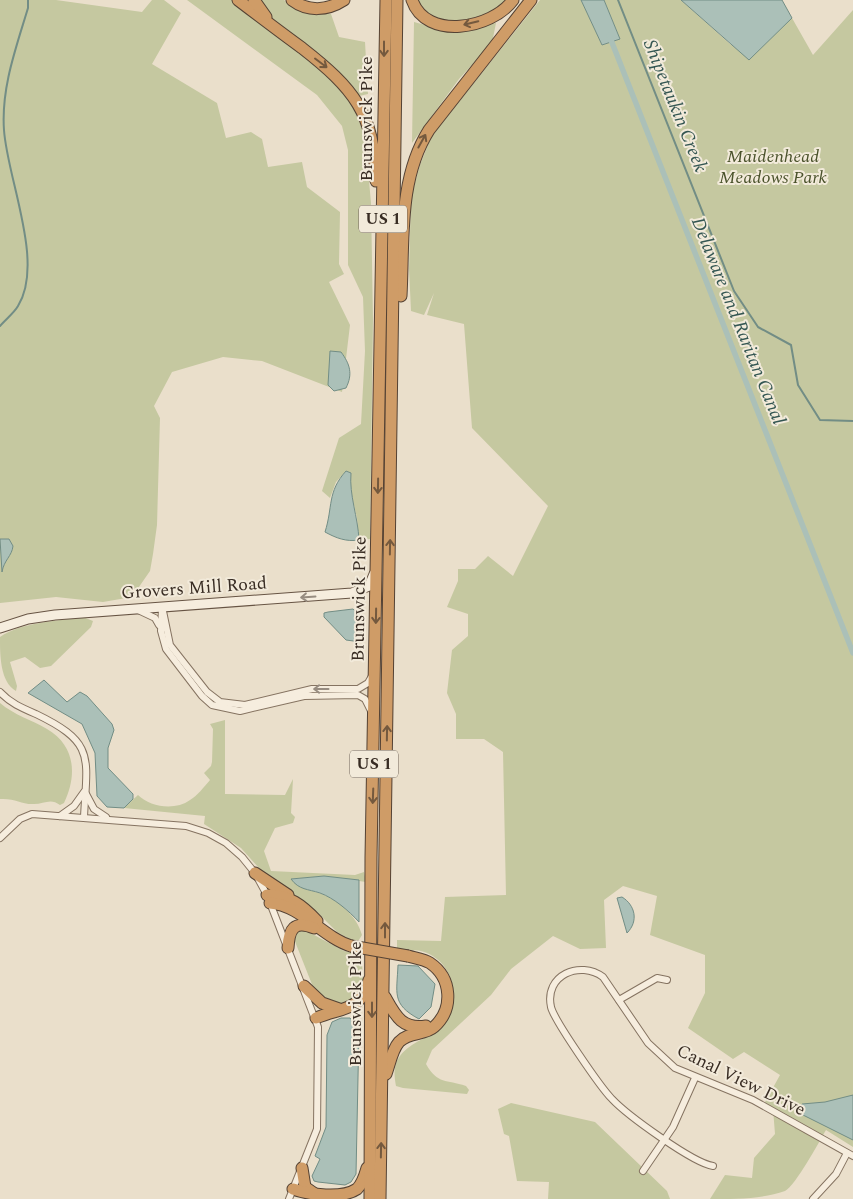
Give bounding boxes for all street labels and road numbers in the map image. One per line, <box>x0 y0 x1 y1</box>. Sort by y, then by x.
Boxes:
street label: Brunswick Pike <box>353 56 380 182</box>
road number: US 1 <box>359 205 407 232</box>
street label: Brunswick Pike <box>344 536 374 662</box>
street label: Grovers Mill Road <box>120 569 268 607</box>
road number: US 1 <box>350 751 398 778</box>
street label: Brunswick Pike <box>342 941 369 1067</box>
street label: Canal View Drive <box>672 1037 810 1123</box>

